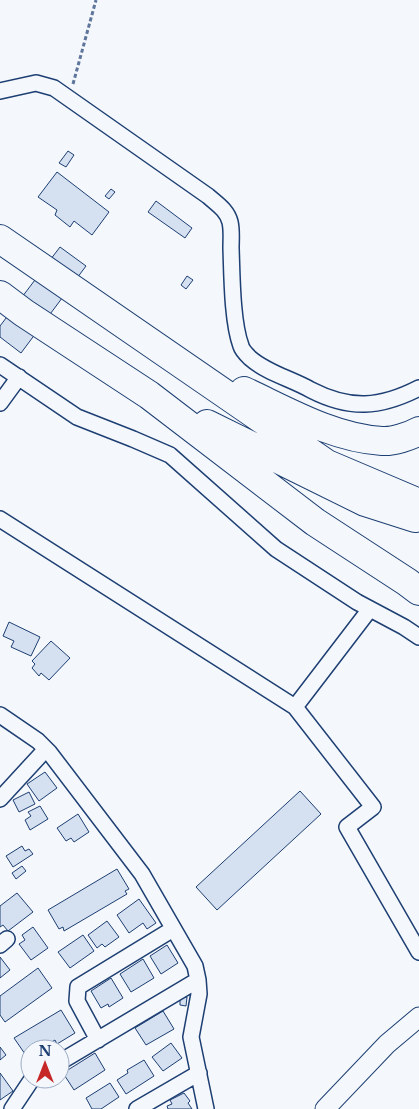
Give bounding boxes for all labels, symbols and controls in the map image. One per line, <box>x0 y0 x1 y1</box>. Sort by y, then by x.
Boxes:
north arrow <box>20 1039 70 1089</box>
text: N <box>38 1042 52 1060</box>

